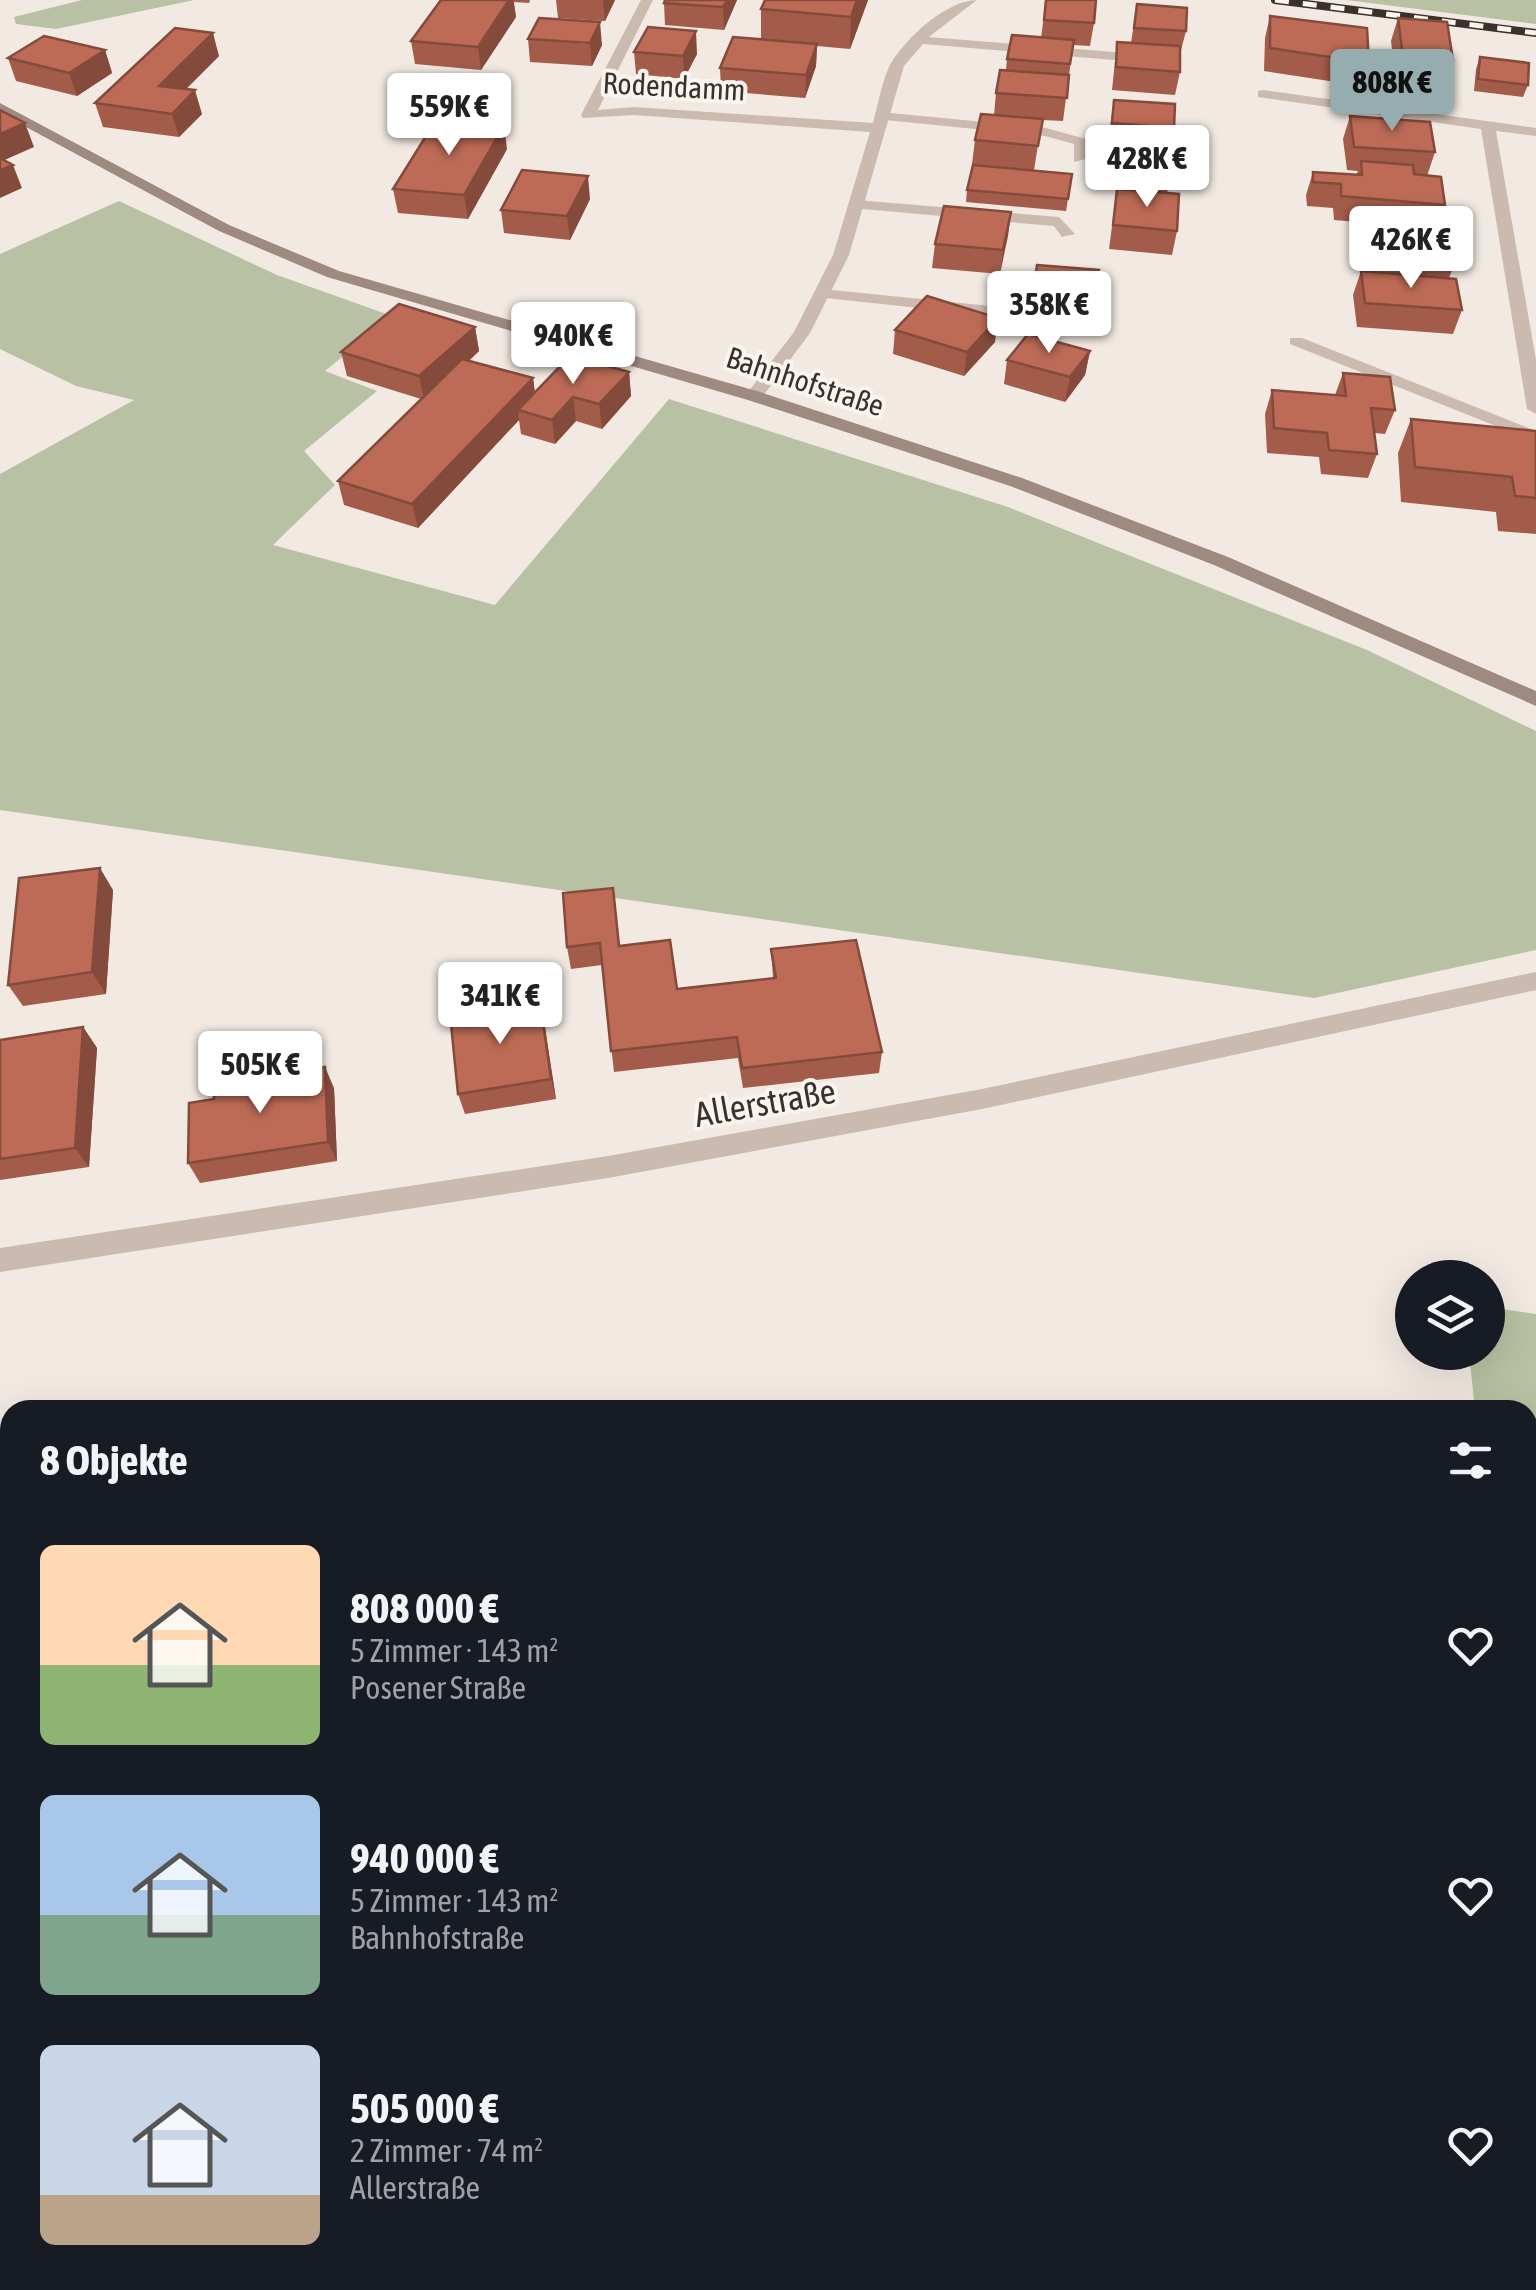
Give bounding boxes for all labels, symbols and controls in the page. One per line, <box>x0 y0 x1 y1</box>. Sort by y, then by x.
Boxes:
pin: 808K € <box>1311 49 1473 134</box>
text: 808K € <box>1352 63 1432 100</box>
street label: Rodendamm <box>602 65 746 107</box>
pin: 559K € <box>368 73 530 158</box>
text: 559K € <box>409 87 489 124</box>
pin: 428K € <box>1066 125 1228 210</box>
text: 428K € <box>1107 139 1187 176</box>
pin: 426K € <box>1330 206 1492 291</box>
text: 426K € <box>1371 220 1451 257</box>
pin: 358K € <box>968 271 1130 356</box>
text: 358K € <box>1009 285 1089 322</box>
pin: 940K € <box>492 302 654 387</box>
text: 940K € <box>533 316 613 353</box>
street label: Bahnhofstraße <box>722 340 888 422</box>
pin: 341K € <box>419 962 581 1047</box>
text: 341K € <box>460 976 540 1013</box>
pin: 505K € <box>179 1031 341 1116</box>
text: 505K € <box>220 1045 300 1082</box>
street label: Allerstraße <box>691 1070 838 1134</box>
map controls <box>1395 1260 1505 1370</box>
button: layers <box>1395 1260 1505 1370</box>
icon: filters <box>1443 1433 1498 1488</box>
text: 8 Objekte <box>40 1436 188 1484</box>
text: 808 000 € <box>350 1584 499 1632</box>
icon: home <box>120 1585 240 1705</box>
icon: heart <box>1443 1618 1498 1673</box>
text: 5 Zimmer · 143 m² <box>350 1632 558 1669</box>
text: Posener Straße <box>350 1669 526 1706</box>
text: 940 000 € <box>350 1834 499 1882</box>
icon: home <box>120 1835 240 1955</box>
icon: heart <box>1443 1868 1498 1923</box>
text: 5 Zimmer · 143 m² <box>350 1882 558 1919</box>
text: Bahnhofstraße <box>350 1919 524 1956</box>
text: 505 000 € <box>350 2084 499 2132</box>
icon: home <box>120 2085 240 2205</box>
icon: heart <box>1443 2118 1498 2173</box>
text: 2 Zimmer · 74 m² <box>350 2132 543 2169</box>
text: Allerstraße <box>350 2169 480 2206</box>

